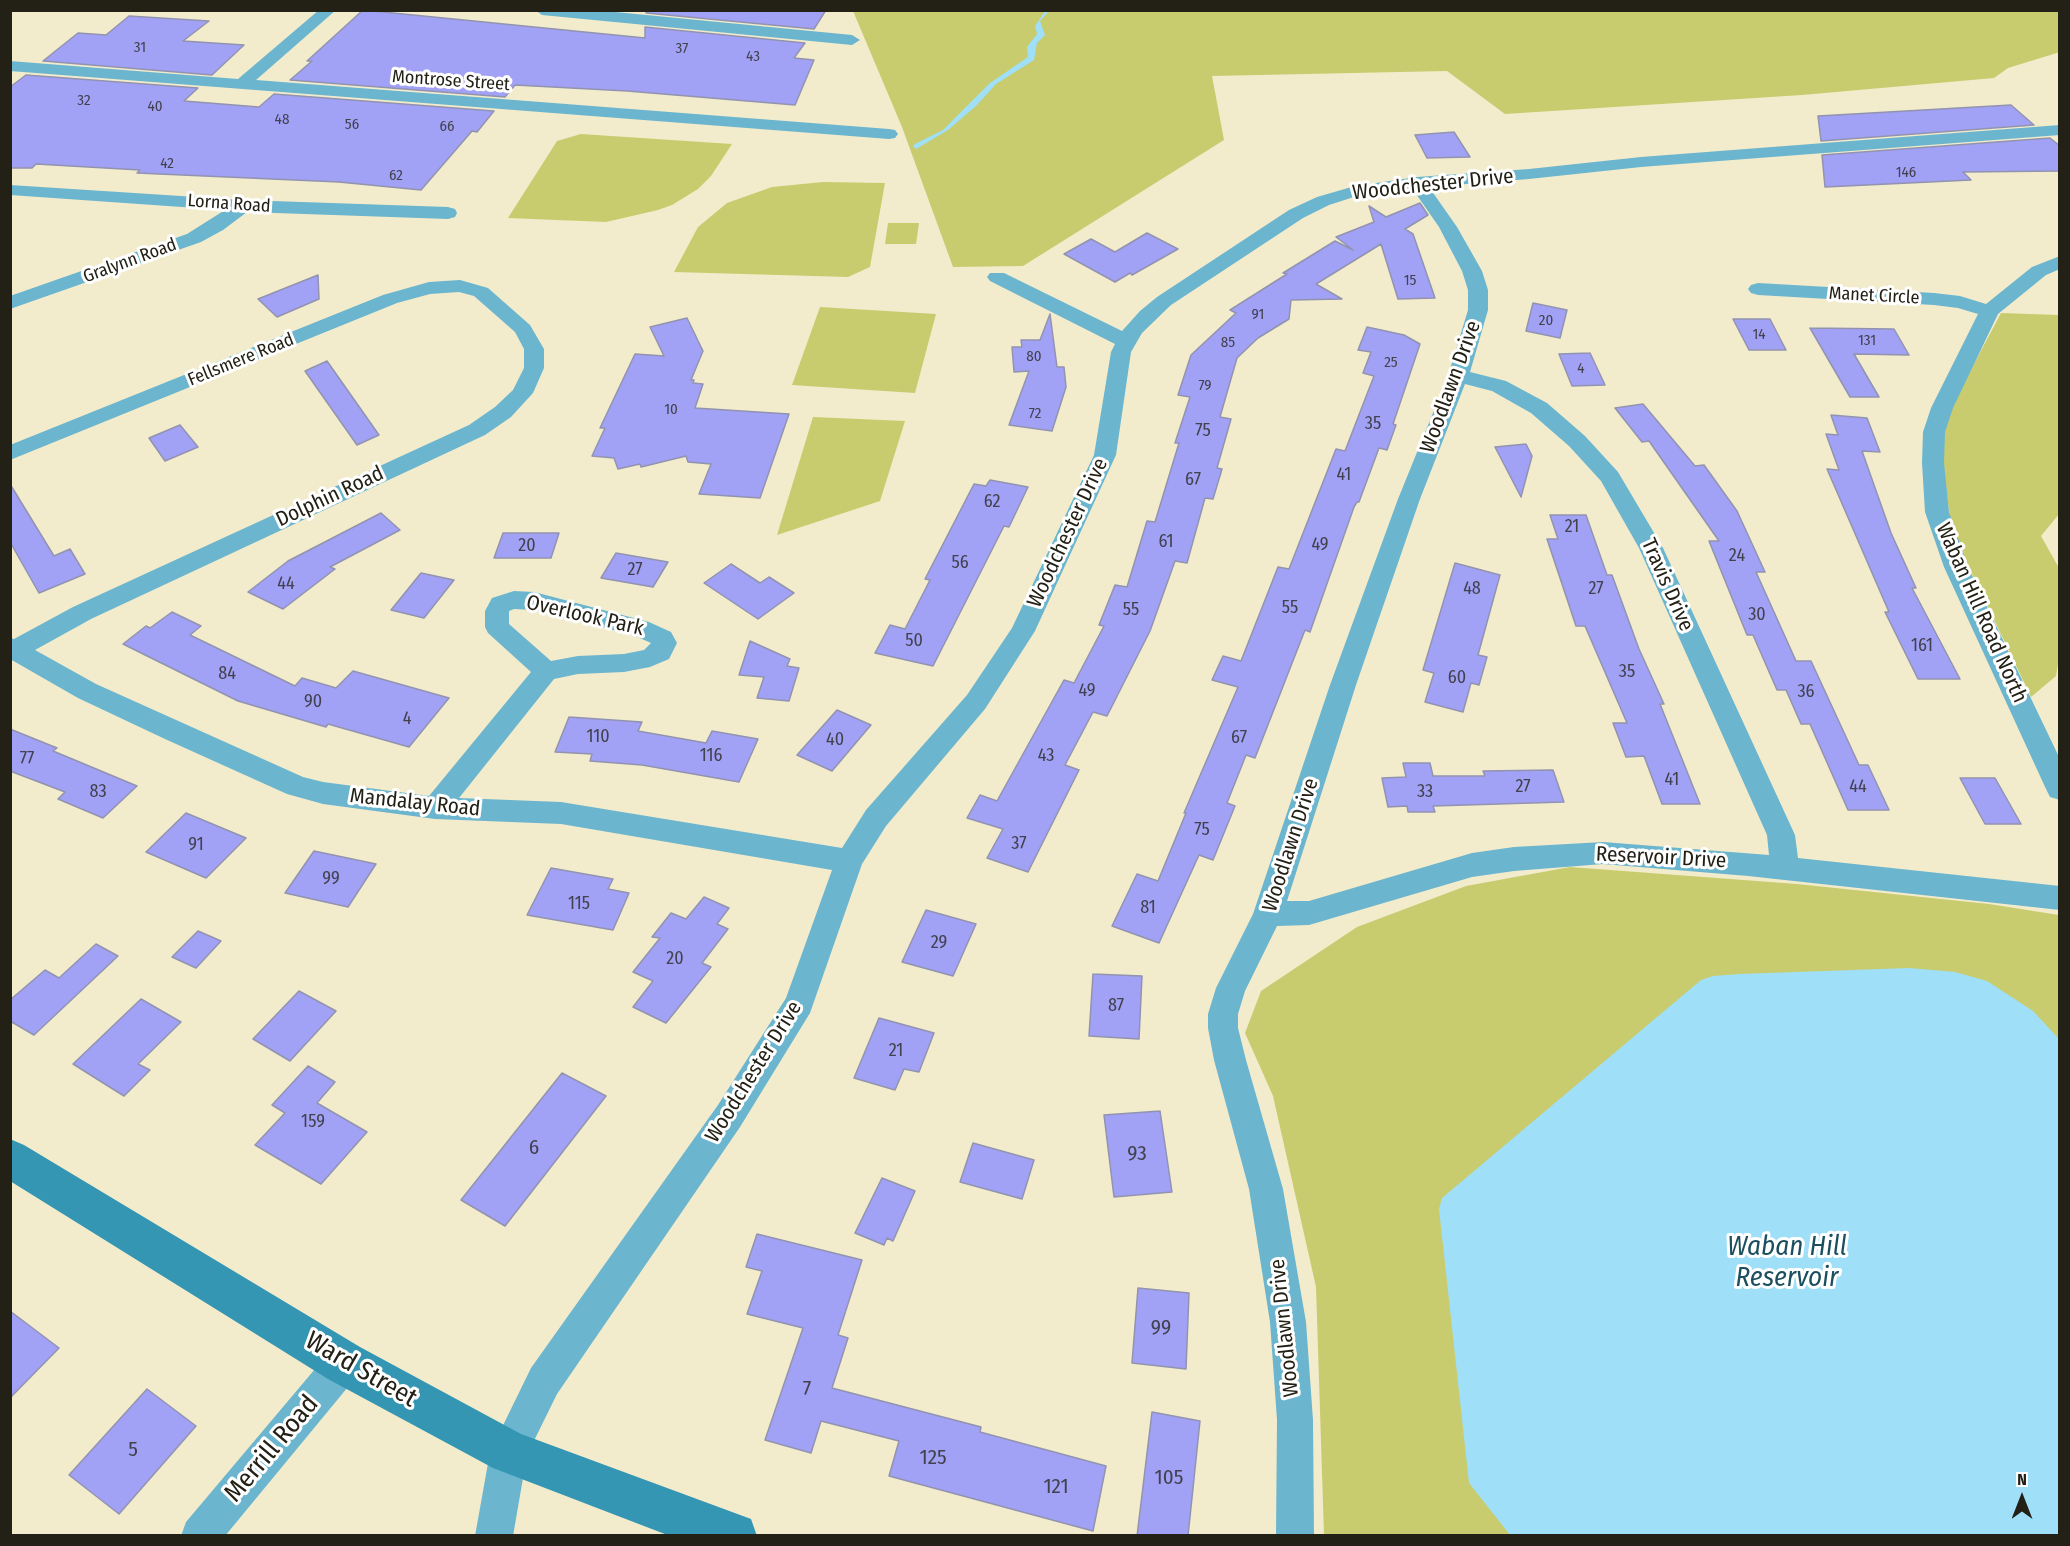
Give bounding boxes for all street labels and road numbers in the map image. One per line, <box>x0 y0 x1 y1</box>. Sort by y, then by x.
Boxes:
street label: Montrose Street <box>391 66 511 96</box>
street label: Woodchester Drive <box>1351 164 1515 206</box>
street label: Lorna Road <box>187 190 271 218</box>
street label: Gralynn Road <box>80 234 180 288</box>
street label: Manet Circle <box>1828 283 1920 309</box>
street label: Woodlawn Drive <box>1415 318 1487 456</box>
street label: Fellsmere Road <box>185 329 297 391</box>
street label: Woodchester Drive <box>1022 454 1114 612</box>
street label: Dolphin Road <box>272 461 388 533</box>
street label: Waban Hill Road North <box>1930 519 2032 707</box>
street label: Travis Drive <box>1635 535 1699 635</box>
street label: Overlook Park <box>524 590 646 642</box>
street label: Woodlawn Drive <box>1258 775 1324 915</box>
street label: Mandalay Road <box>349 784 481 822</box>
street label: Reservoir Drive <box>1595 842 1727 874</box>
street label: Woodchester Drive <box>700 997 808 1147</box>
street label: Woodlawn Drive <box>1265 1258 1305 1398</box>
street label: Ward Street <box>300 1326 422 1414</box>
street label: Merrill Road <box>218 1389 326 1509</box>

